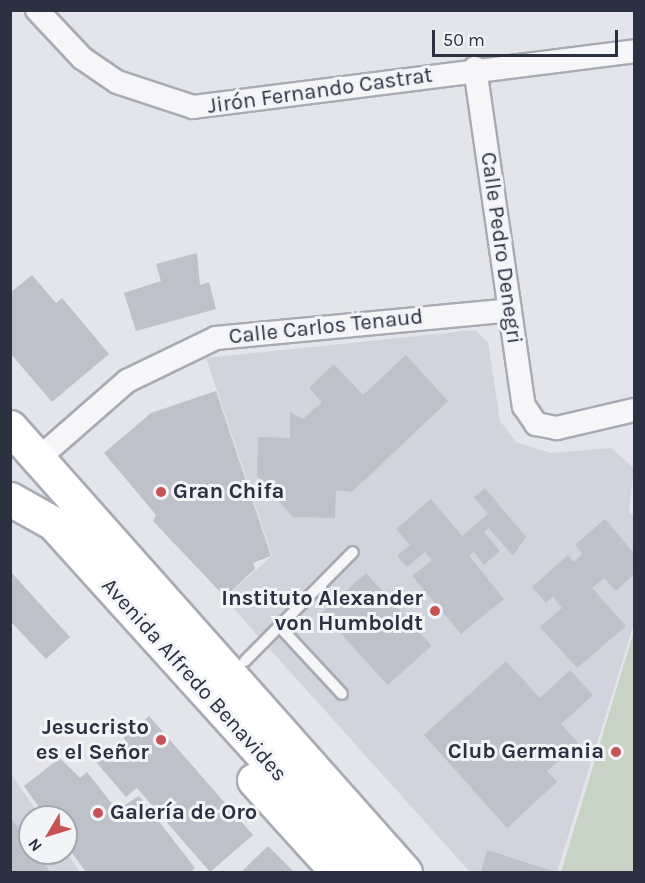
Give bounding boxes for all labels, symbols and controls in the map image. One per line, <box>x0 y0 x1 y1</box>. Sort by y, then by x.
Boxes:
scale bar <box>435 18 621 56</box>
text: 50 m <box>443 29 485 51</box>
street label: Jirón Fernando Castrat <box>206 62 434 120</box>
street label: Calle Pedro Denegri <box>474 150 528 346</box>
street label: Calle Carlos Tenaud <box>227 304 425 350</box>
place label: Gran Chifa <box>173 479 284 505</box>
marker: Gran Chifa <box>154 485 168 499</box>
street label: Avenida Alfredo Benavides <box>96 573 292 787</box>
place label: Instituto Alexander von Humboldt <box>221 585 423 636</box>
marker: Instituto Alexander von Humboldt <box>428 604 442 618</box>
place label: Jesucristo es el Señor <box>36 714 149 766</box>
marker: Jesucristo es el Señor <box>154 733 168 747</box>
place label: Club Germania <box>448 739 604 765</box>
marker: Club Germania <box>609 745 623 759</box>
place label: Galería de Oro <box>110 800 257 826</box>
north arrow <box>18 805 78 865</box>
marker: Galería de Oro <box>91 806 105 820</box>
text: N <box>24 835 46 856</box>

